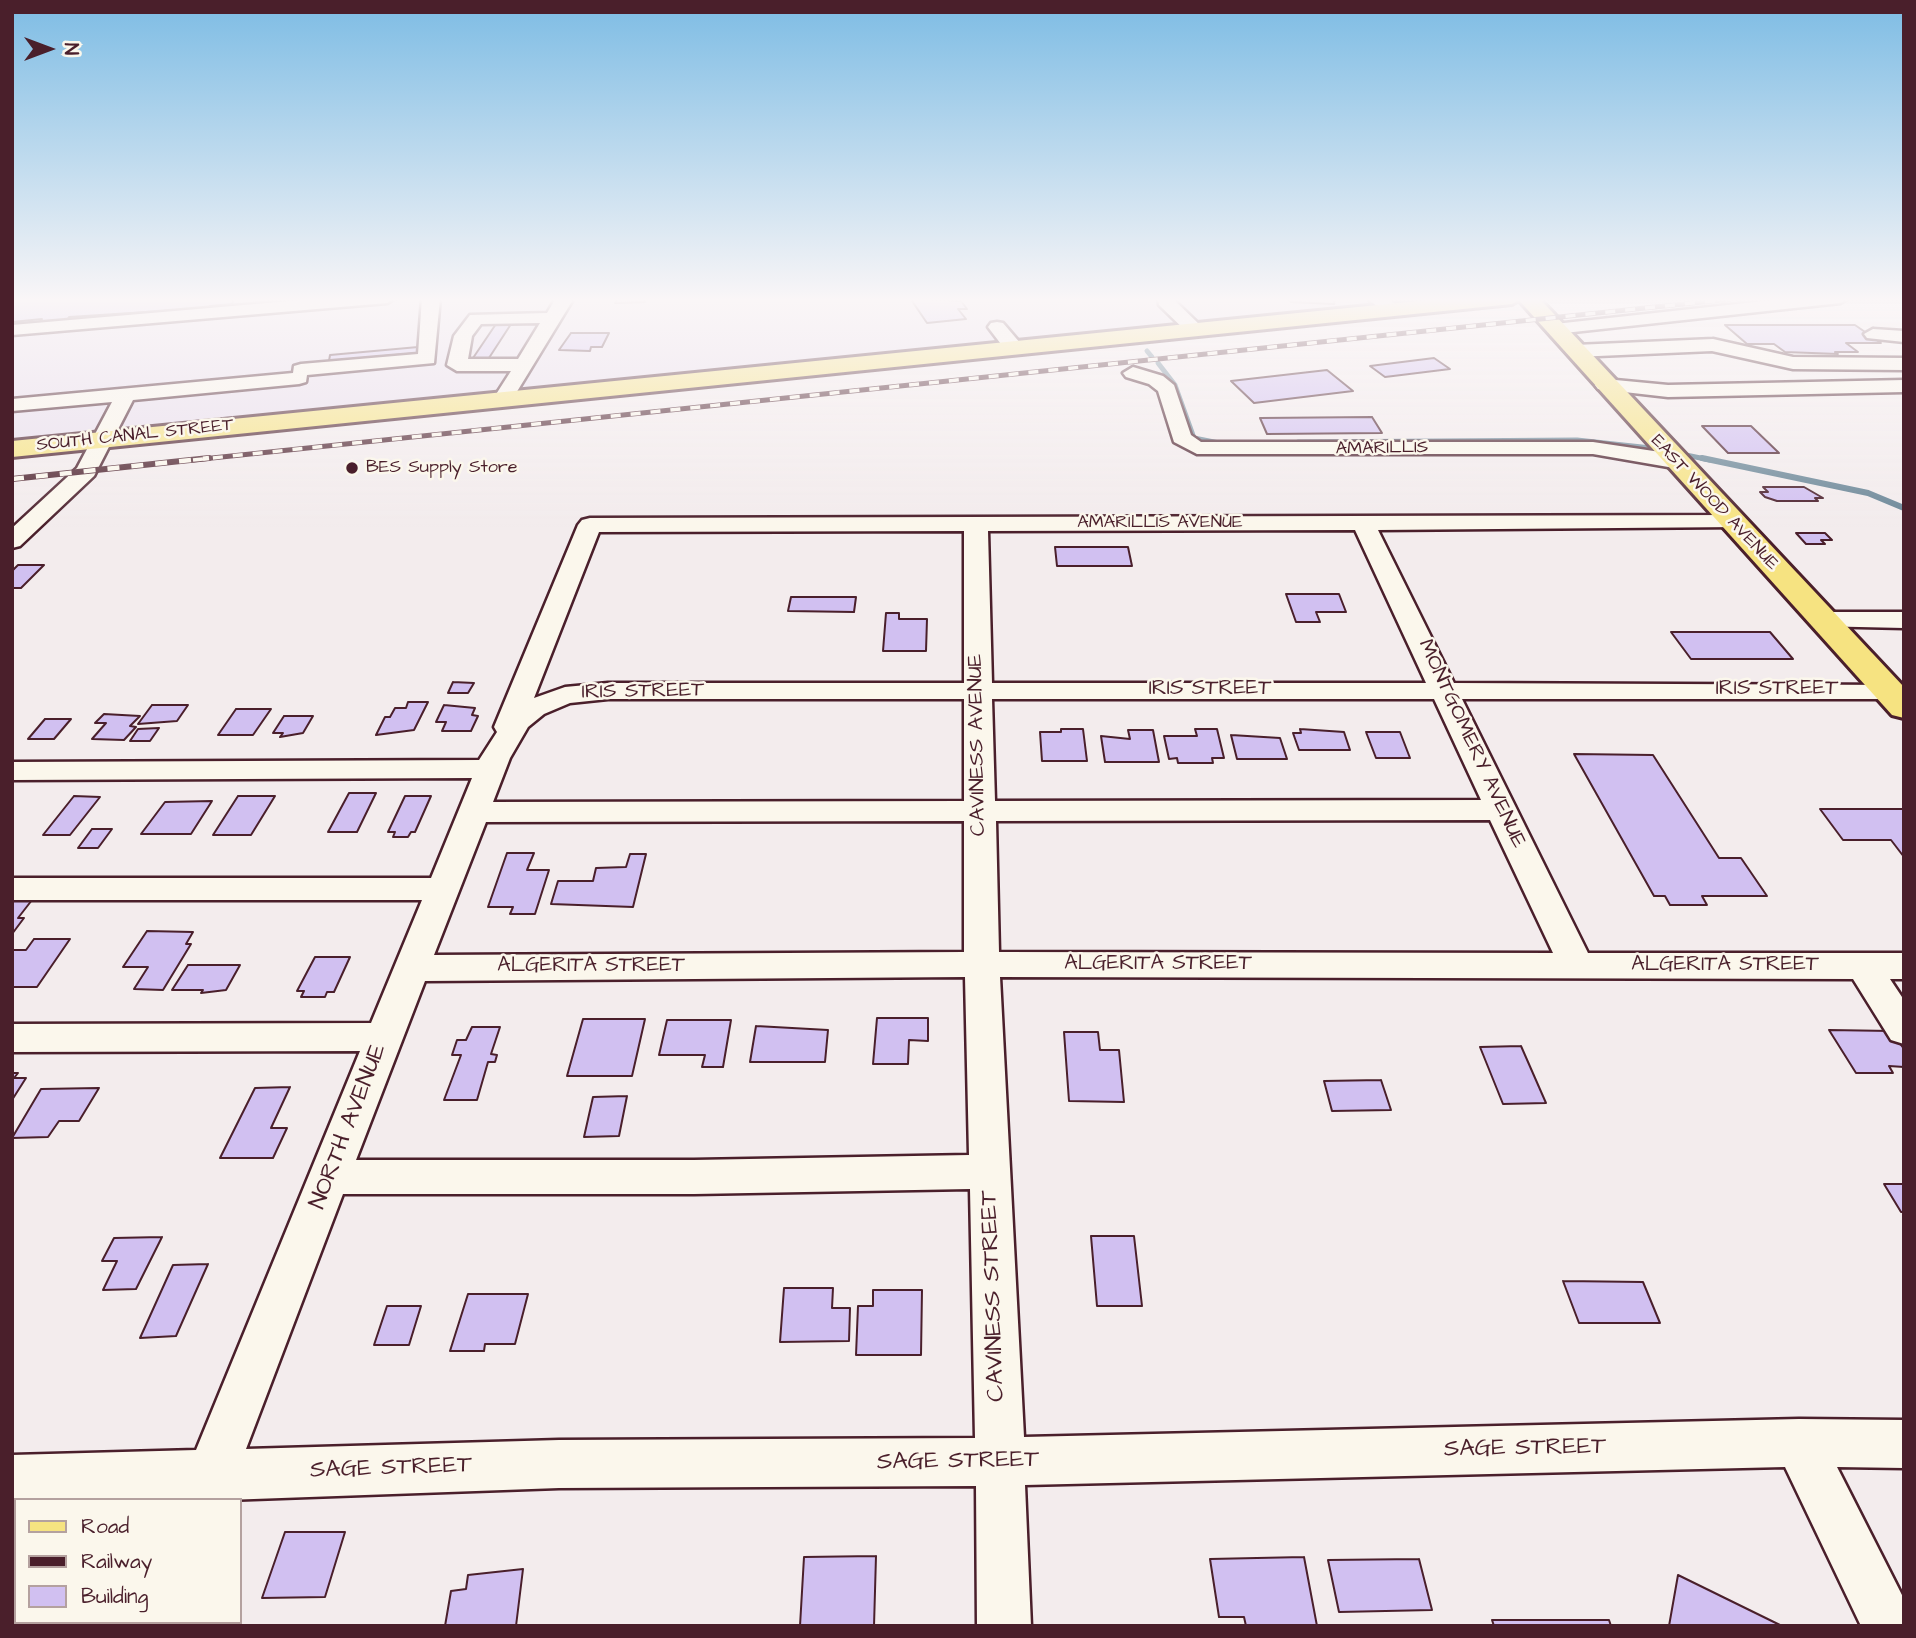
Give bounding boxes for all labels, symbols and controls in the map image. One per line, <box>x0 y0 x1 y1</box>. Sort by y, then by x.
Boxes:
north arrow <box>14 14 84 84</box>
text: N <box>57 43 84 55</box>
street label: SOUTH CANAL STREET <box>35 415 235 457</box>
street label: EAST WOOD AVENUE <box>1646 431 1782 575</box>
street label: AMARILLIS <box>1335 437 1429 461</box>
place label: BES Supply Store <box>366 457 518 479</box>
marker: BES Supply Store <box>344 460 360 476</box>
street label: AMARILLIS AVENUE <box>1077 512 1243 534</box>
street label: MONTGOMERY AVENUE <box>1412 636 1530 852</box>
street label: CAVINESS AVENUE <box>964 654 992 836</box>
street label: IRIS STREET <box>1149 677 1271 703</box>
street label: IRIS STREET <box>1716 677 1838 703</box>
street label: IRIS STREET <box>581 678 705 706</box>
street label: ALGERITA STREET <box>1064 952 1252 978</box>
street label: ALGERITA STREET <box>1631 953 1819 979</box>
street label: ALGERITA STREET <box>497 954 685 980</box>
street label: NORTH AVENUE <box>304 1040 394 1214</box>
street label: CAVINESS STREET <box>976 1190 1012 1402</box>
street label: SAGE STREET <box>1444 1433 1606 1465</box>
street label: SAGE STREET <box>877 1446 1039 1478</box>
street label: SAGE STREET <box>310 1452 472 1486</box>
legend <box>14 1498 242 1624</box>
text: Road <box>81 1512 129 1541</box>
text: Railway <box>81 1547 152 1576</box>
text: Building <box>81 1582 148 1611</box>

